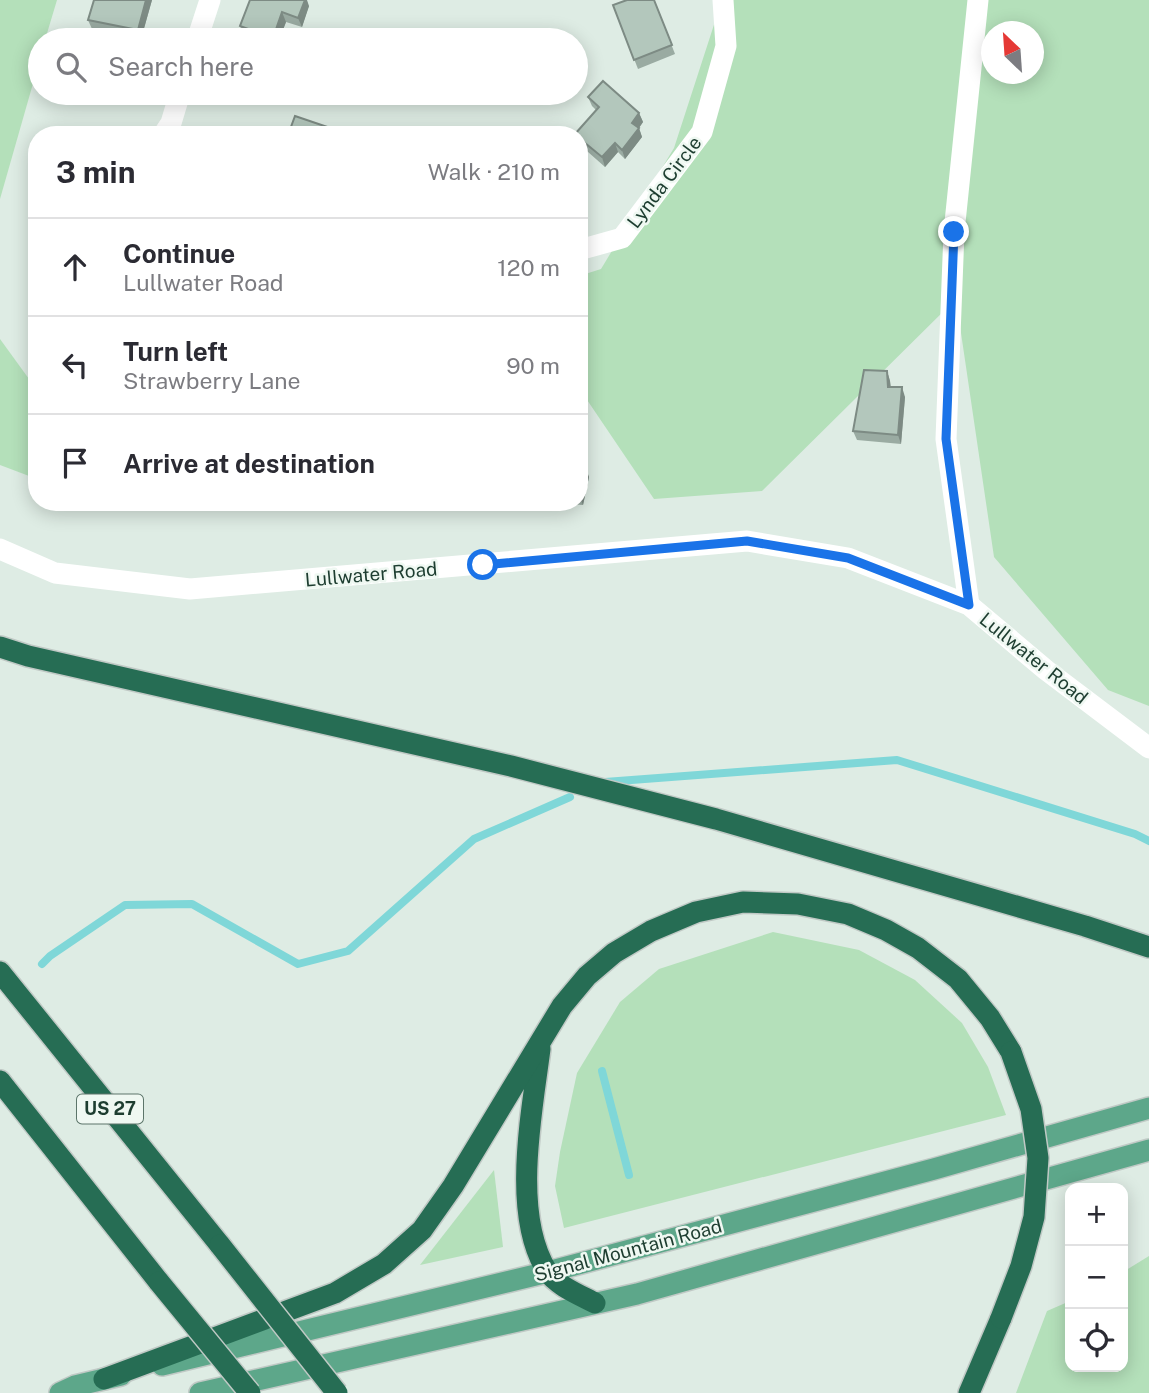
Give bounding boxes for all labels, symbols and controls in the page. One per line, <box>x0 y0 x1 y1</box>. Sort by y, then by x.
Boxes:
north arrow <box>981 21 1044 84</box>
search box <box>28 28 588 105</box>
icon: search <box>52 48 90 86</box>
text: Search here <box>108 51 254 82</box>
street label: Lynda Circle <box>622 132 706 232</box>
text: 3 min <box>56 154 135 190</box>
text: Walk · 210 m <box>428 158 560 185</box>
route end <box>938 216 969 247</box>
text: Continue <box>123 238 235 269</box>
icon: ahead <box>56 248 94 286</box>
text: 120 m <box>497 254 560 281</box>
text: Lullwater Road <box>123 269 284 296</box>
text: Turn left <box>123 336 228 367</box>
icon: left <box>56 346 94 384</box>
text: 90 m <box>506 352 560 379</box>
text: Strawberry Lane <box>123 367 301 394</box>
icon: arrive <box>56 444 94 482</box>
text: Arrive at destination <box>123 448 375 479</box>
route start <box>467 549 498 580</box>
street label: Lullwater Road <box>304 557 438 591</box>
street label: Lullwater Road <box>976 608 1092 708</box>
road number: US 27 <box>77 1094 143 1124</box>
map controls <box>1065 1183 1128 1372</box>
button: + <box>1065 1183 1128 1246</box>
street label: Signal Mountain Road <box>532 1214 724 1286</box>
button: − <box>1065 1246 1128 1309</box>
button: locate <box>1065 1309 1128 1372</box>

